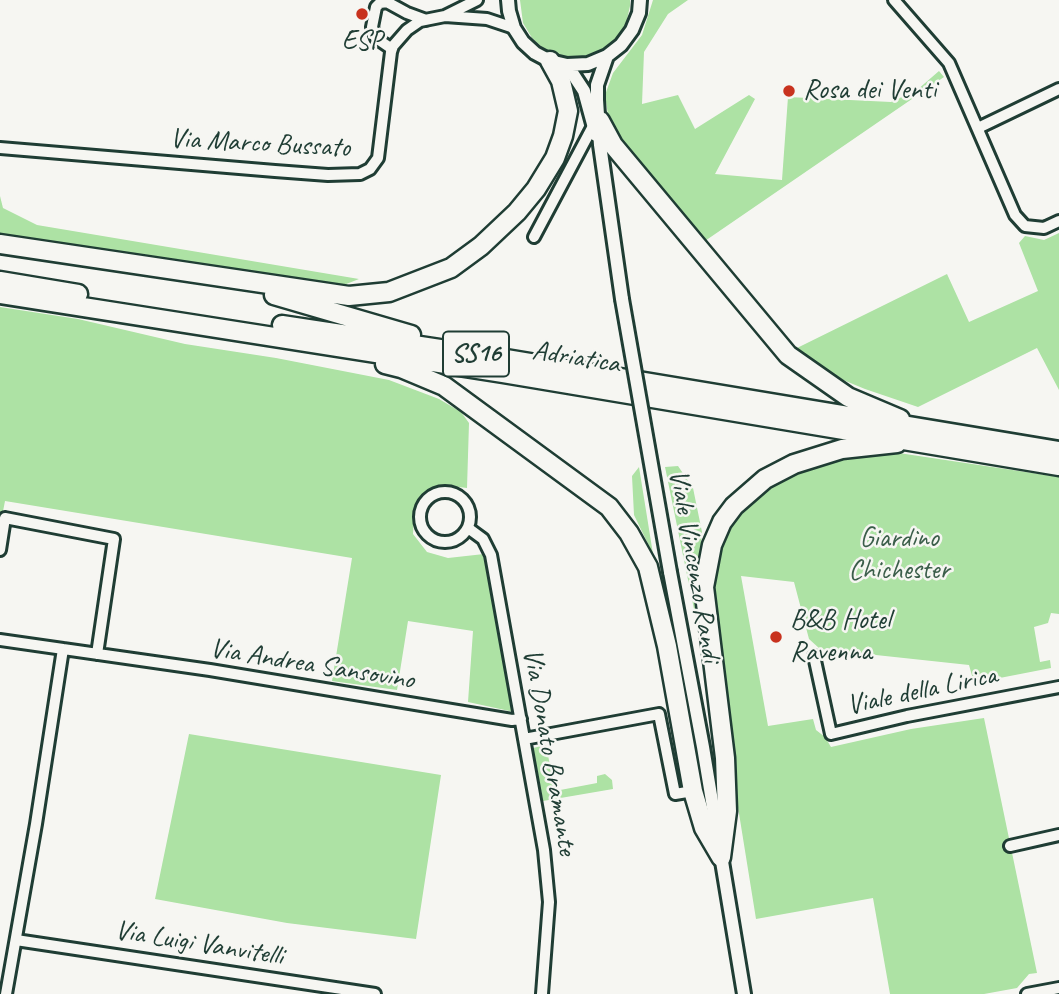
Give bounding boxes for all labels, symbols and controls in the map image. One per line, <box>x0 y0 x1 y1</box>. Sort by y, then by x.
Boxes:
marker: ESP <box>354 6 370 22</box>
place label: ESP <box>342 25 382 59</box>
place label: Rosa dei Venti <box>803 74 936 108</box>
marker: Rosa dei Venti <box>781 83 797 99</box>
street label: Via Marco Bussato <box>169 123 351 165</box>
road number: SS16 <box>443 332 509 376</box>
street label: Adriatica <box>530 335 622 381</box>
street label: Viale Vincenzo Randi <box>661 467 727 665</box>
park label: Giardino Chichester <box>848 522 950 588</box>
place label: B&B Hotel Ravenna <box>790 604 890 670</box>
marker: B&B Hotel Ravenna <box>768 629 784 645</box>
street label: Via Andrea Sansovino <box>208 632 416 698</box>
street label: Via Donato Bramante <box>514 646 584 858</box>
street label: Viale della Lirica <box>844 659 1000 723</box>
street label: Via Luigi Vanvitelli <box>112 914 286 974</box>

